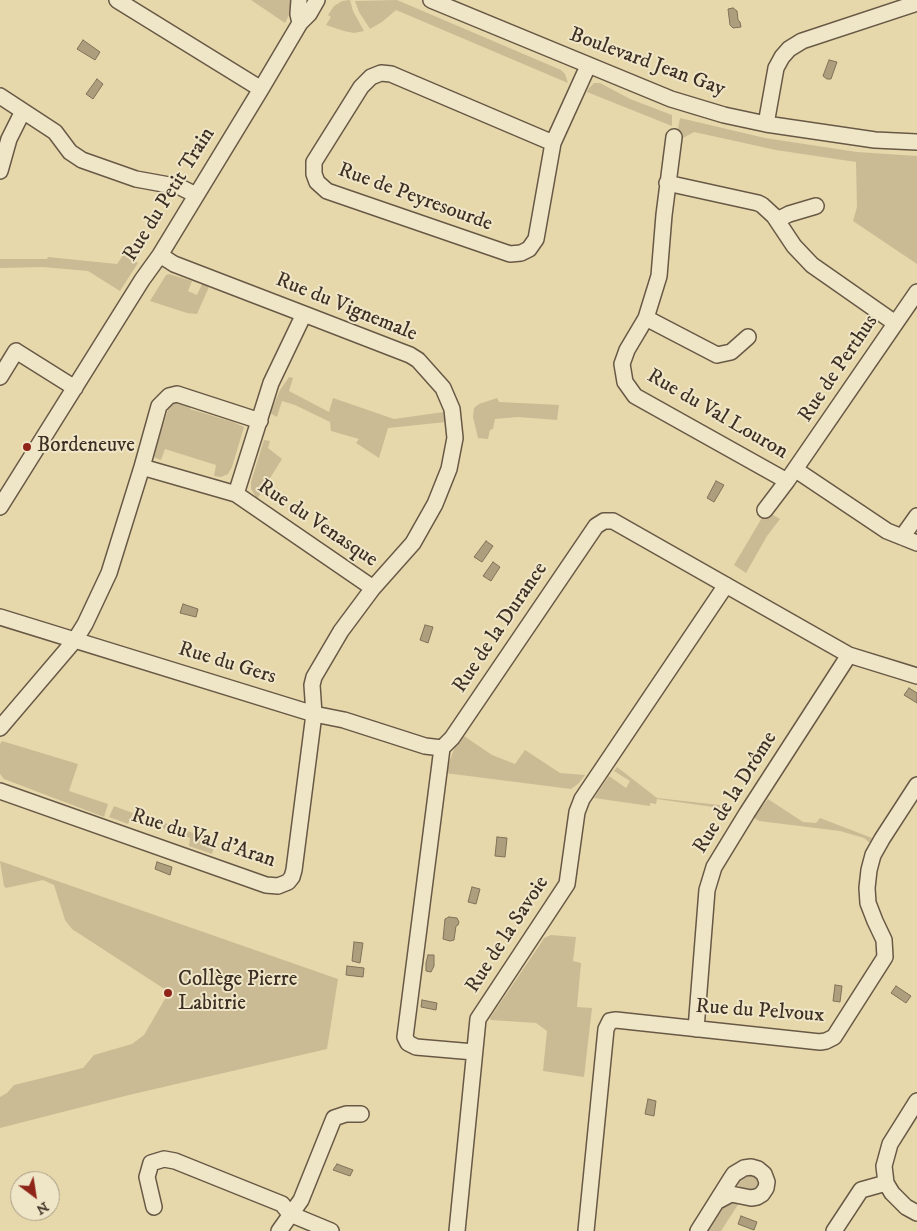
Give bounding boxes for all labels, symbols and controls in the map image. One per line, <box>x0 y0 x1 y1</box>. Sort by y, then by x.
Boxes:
street label: Boulevard Jean Gay <box>566 23 728 103</box>
street label: Rue du Petit Train <box>119 123 221 267</box>
street label: Rue de Peyresourde <box>334 158 496 238</box>
street label: Rue du Vignemale <box>272 268 420 348</box>
street label: Rue de Perthus <box>794 310 884 428</box>
street label: Rue du Val Louron <box>642 364 792 466</box>
place label: Bordeneuve <box>37 434 135 460</box>
marker: Bordeneuve <box>21 441 33 453</box>
street label: Rue du Venasque <box>252 475 382 573</box>
street label: Rue de la Durance <box>448 558 554 698</box>
street label: Rue du Gers <box>175 637 279 691</box>
street label: Rue de la Drôme <box>689 727 783 859</box>
street label: Rue du Val d'Aran <box>128 804 278 874</box>
street label: Rue de la Savoie <box>461 872 555 998</box>
place label: Collège Pierre Labitrie <box>178 968 297 1018</box>
marker: Collège Pierre Labitrie <box>162 987 174 999</box>
street label: Rue du Pelvoux <box>695 995 825 1029</box>
north arrow <box>10 1171 60 1221</box>
text: N <box>33 1197 52 1219</box>

